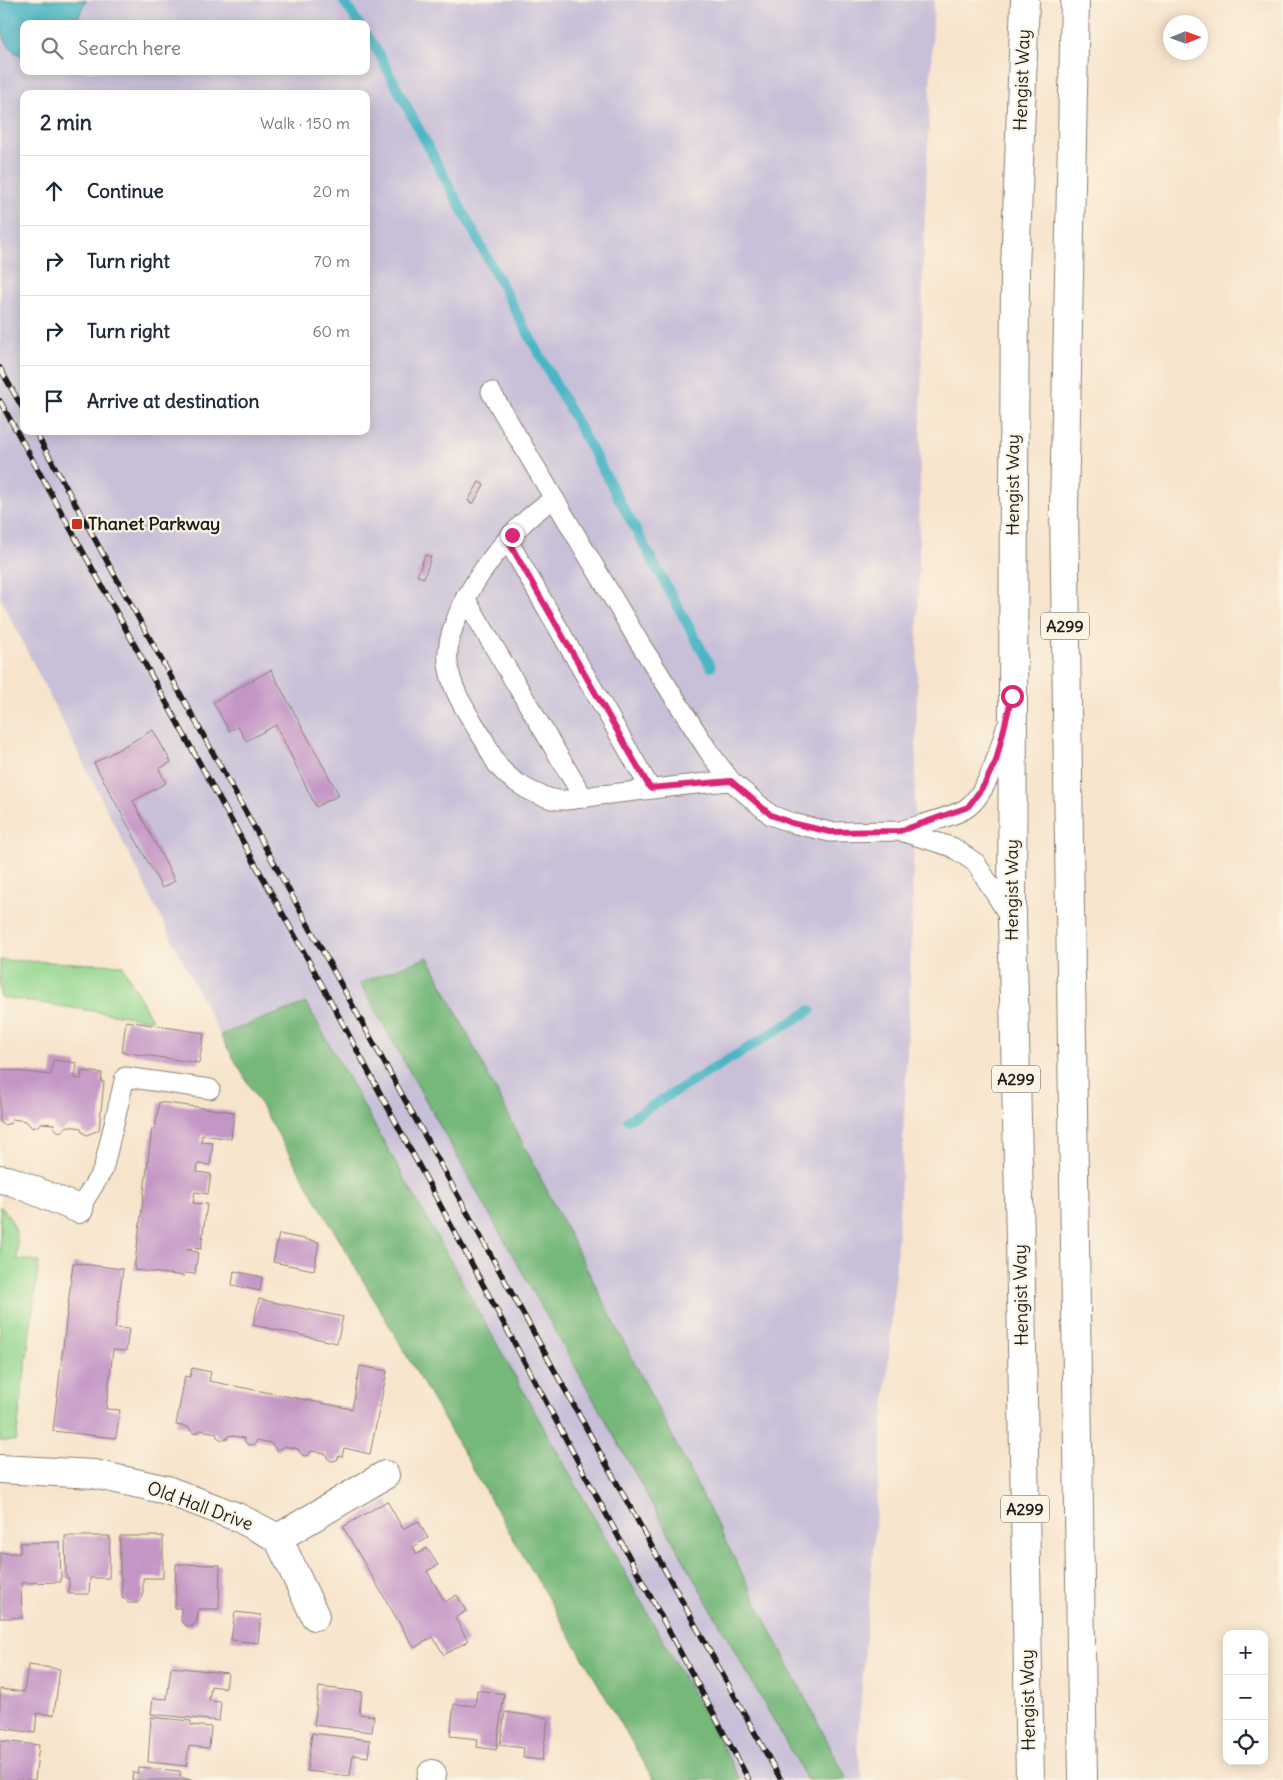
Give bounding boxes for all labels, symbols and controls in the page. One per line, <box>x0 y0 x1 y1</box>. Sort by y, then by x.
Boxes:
north arrow <box>1163 15 1208 60</box>
search box <box>20 20 370 75</box>
street label: Hengist Way <box>1008 29 1035 131</box>
icon: search <box>38 34 66 62</box>
text: Search here <box>78 36 181 60</box>
text: 2 min <box>40 109 92 136</box>
text: Walk · 150 m <box>260 113 350 133</box>
icon: ahead <box>40 177 68 205</box>
text: Continue <box>87 179 164 203</box>
text: 20 m <box>313 181 350 201</box>
icon: right <box>40 247 68 275</box>
text: Turn right <box>87 249 170 273</box>
text: 70 m <box>314 251 350 271</box>
icon: right <box>40 317 68 345</box>
text: Turn right <box>87 319 170 343</box>
text: 60 m <box>312 321 350 341</box>
icon: arrive <box>40 387 68 415</box>
text: Arrive at destination <box>87 389 260 413</box>
street label: Hengist Way <box>1001 434 1024 536</box>
place label: Thanet Parkway <box>88 512 220 535</box>
marker: Thanet Parkway <box>70 517 84 531</box>
route end <box>501 524 524 547</box>
road number: A299 <box>1041 612 1089 640</box>
route start <box>1001 685 1024 708</box>
street label: Hengist Way <box>1000 839 1023 941</box>
road number: A299 <box>992 1066 1040 1092</box>
street label: Hengist Way <box>1008 1244 1033 1346</box>
street label: Old Hall Drive <box>144 1476 256 1535</box>
road number: A299 <box>1001 1496 1049 1522</box>
map controls <box>1223 1630 1268 1765</box>
button: + <box>1223 1630 1268 1675</box>
street label: Hengist Way <box>1015 1649 1040 1751</box>
button: − <box>1223 1675 1268 1720</box>
button: locate <box>1223 1720 1268 1765</box>

